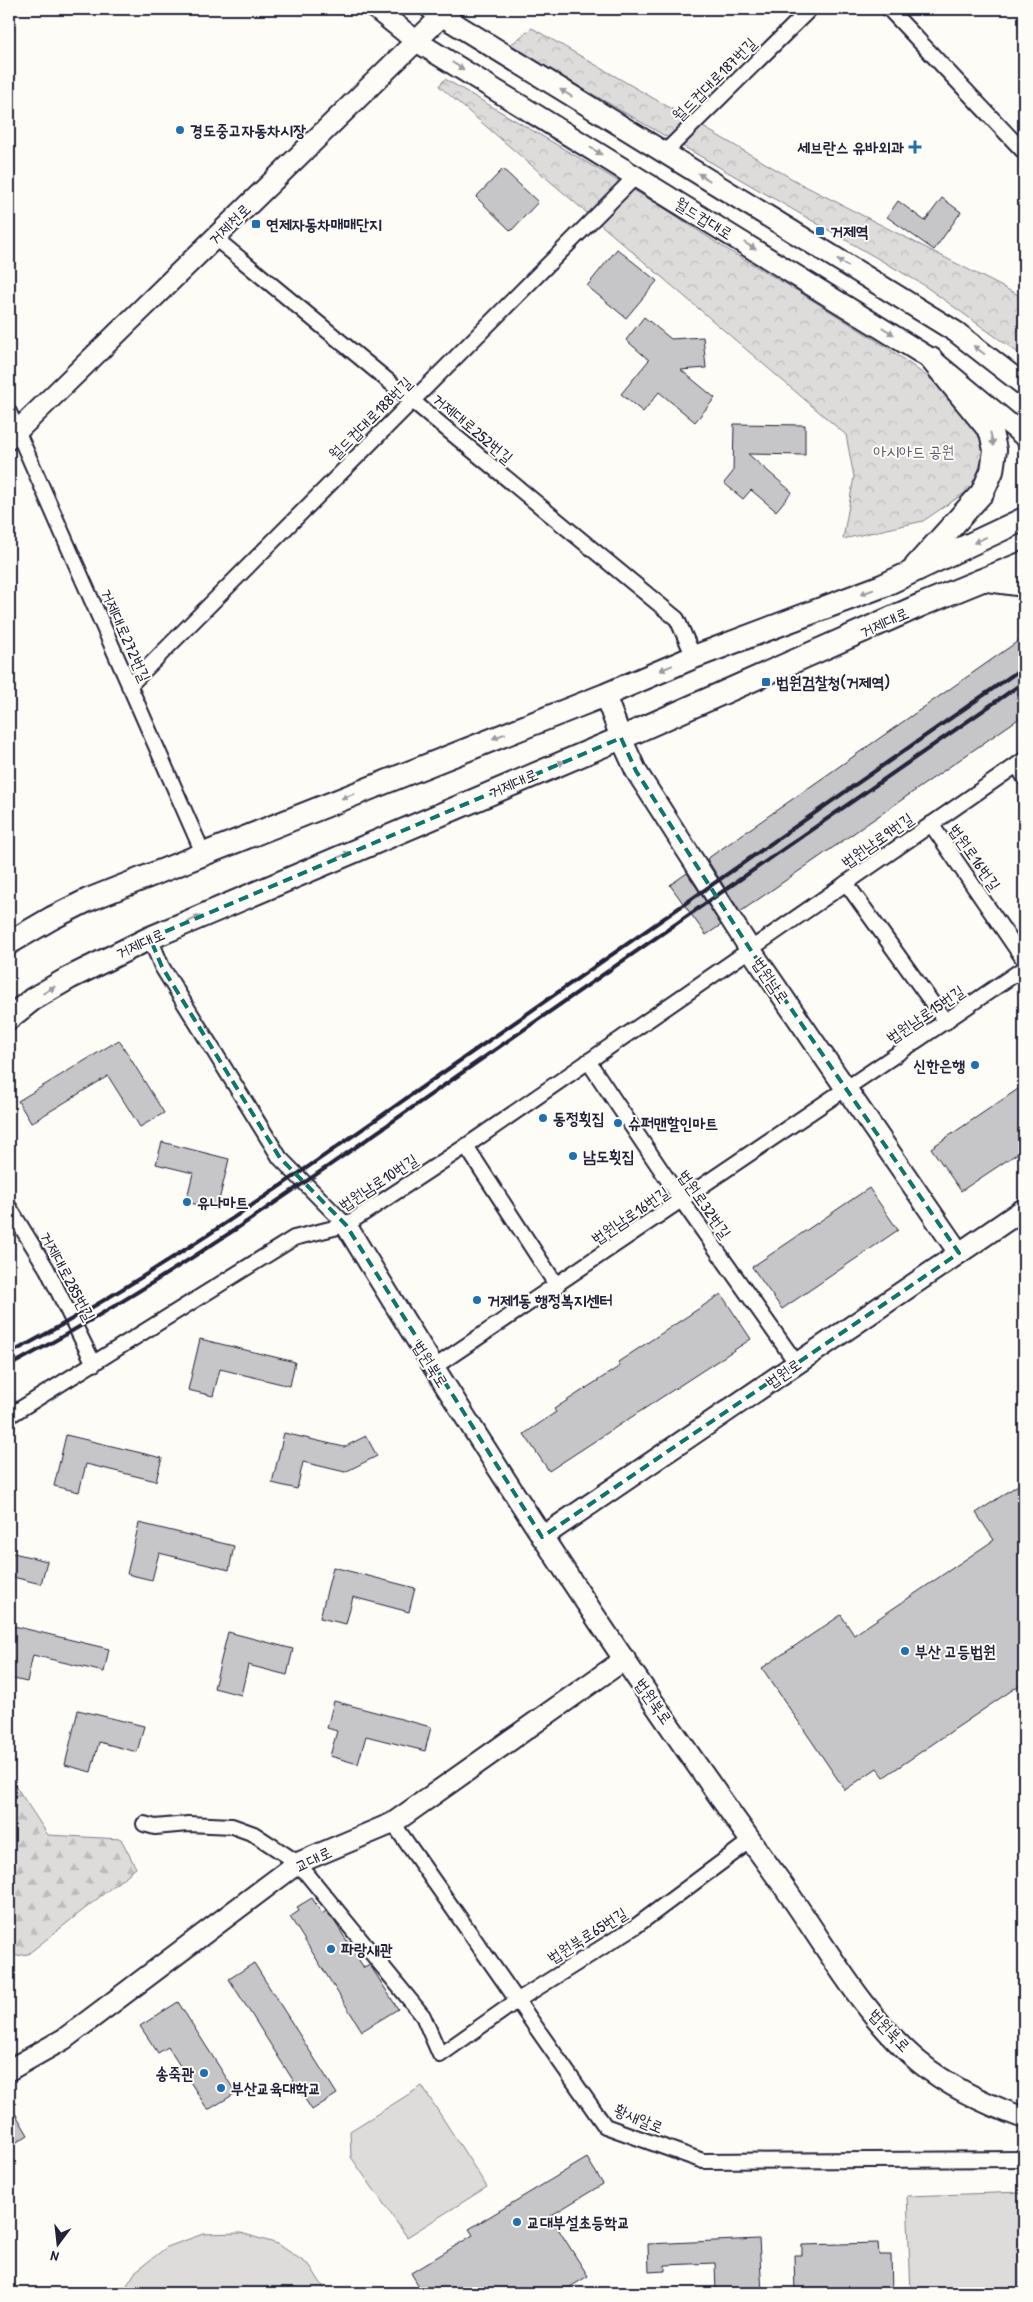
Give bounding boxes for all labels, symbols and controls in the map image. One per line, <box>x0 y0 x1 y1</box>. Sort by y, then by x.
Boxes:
street label: 월드컵대로187번길 <box>667 32 761 126</box>
one-way arrow <box>451 62 464 71</box>
one-way arrow <box>559 88 572 97</box>
place label: 경도중고자동차시장 <box>190 119 306 141</box>
marker: 경도중고자동차시장 <box>174 124 186 136</box>
place label: 세브란스 유바외과 <box>797 136 904 158</box>
marker: 세브란스 유바외과 <box>908 140 922 154</box>
one-way arrow <box>590 147 603 156</box>
one-way arrow <box>698 173 711 182</box>
street label: 월드컵대로 <box>671 192 737 244</box>
street label: 거제천로 <box>203 198 255 250</box>
place label: 연제자동차매매단지 <box>266 213 382 235</box>
marker: 연제자동차매매단지 <box>250 218 262 230</box>
place label: 거제역 <box>830 220 869 242</box>
marker: 거제역 <box>814 225 826 237</box>
one-way arrow <box>743 241 756 250</box>
one-way arrow <box>836 258 849 267</box>
one-way arrow <box>881 327 894 336</box>
one-way arrow <box>972 345 986 355</box>
street label: 월드컵대로188번길 <box>323 371 417 465</box>
street label: 거제대로252번길 <box>428 388 518 468</box>
one-way arrow <box>988 431 996 446</box>
park label: 아시아드 공원 <box>874 440 954 462</box>
one-way arrow <box>973 536 987 544</box>
street label: 거제대로272번길 <box>96 585 156 685</box>
one-way arrow <box>859 589 874 596</box>
street label: 거제대로 <box>856 601 912 643</box>
one-way arrow <box>659 665 673 673</box>
place label: 법원검찰청(거제역) <box>776 671 890 693</box>
marker: 법원검찰청(거제역) <box>760 676 772 688</box>
one-way arrow <box>492 733 506 741</box>
one-way arrow <box>551 760 565 768</box>
street label: 거제대로 <box>485 763 541 803</box>
one-way arrow <box>340 792 355 800</box>
street label: 법원남로9번길 <box>837 807 917 873</box>
street label: 법원로16번길 <box>944 819 1006 895</box>
one-way arrow <box>337 850 351 858</box>
one-way arrow <box>187 914 201 922</box>
street label: 거제대로 <box>112 922 168 964</box>
street label: 법원남로 <box>747 953 795 1007</box>
street label: 법원남로15번길 <box>882 980 968 1048</box>
one-way arrow <box>42 986 55 995</box>
place label: 신한은행 <box>914 1054 965 1076</box>
marker: 신한은행 <box>969 1059 981 1071</box>
place label: 동정횟집 <box>553 1107 605 1129</box>
marker: 동정횟집 <box>537 1112 549 1124</box>
place label: 슈퍼맨할인마트 <box>628 1112 718 1134</box>
marker: 슈퍼맨할인마트 <box>612 1117 624 1129</box>
place label: 남도횟집 <box>583 1145 635 1167</box>
street label: 법원남로10번길 <box>334 1148 422 1216</box>
marker: 남도횟집 <box>567 1150 579 1162</box>
street label: 법원로32번길 <box>673 1165 737 1243</box>
street label: 법원남로16번길 <box>587 1181 673 1249</box>
place label: 유나마트 <box>197 1191 249 1213</box>
marker: 유나마트 <box>181 1196 193 1208</box>
street label: 거제대로285번길 <box>35 1227 101 1325</box>
place label: 거제1동 행정복지센터 <box>487 1289 612 1311</box>
marker: 거제1동 행정복지센터 <box>471 1294 483 1306</box>
street label: 법원북로 <box>408 1336 454 1392</box>
street label: 법원로 <box>761 1353 805 1393</box>
place label: 부산 고등법원 <box>915 1640 996 1662</box>
marker: 부산 고등법원 <box>899 1645 911 1657</box>
street label: 법원북로 <box>630 1674 678 1728</box>
street label: 교대로 <box>291 1841 335 1877</box>
street label: 법원북로65번길 <box>543 1902 631 1968</box>
place label: 파랑새관 <box>341 1938 393 1960</box>
marker: 파랑새관 <box>325 1943 337 1955</box>
street label: 법원북로 <box>864 2004 916 2056</box>
place label: 송죽관 <box>155 2062 194 2084</box>
marker: 송죽관 <box>198 2067 210 2079</box>
place label: 부산교육대학교 <box>231 2077 321 2099</box>
marker: 부산교육대학교 <box>215 2082 227 2094</box>
street label: 황새알로 <box>611 2098 667 2138</box>
place label: 교대부설초등학교 <box>527 2211 630 2233</box>
marker: 교대부설초등학교 <box>511 2216 523 2228</box>
north arrow <box>32 2220 82 2270</box>
text: N <box>48 2247 61 2267</box>

